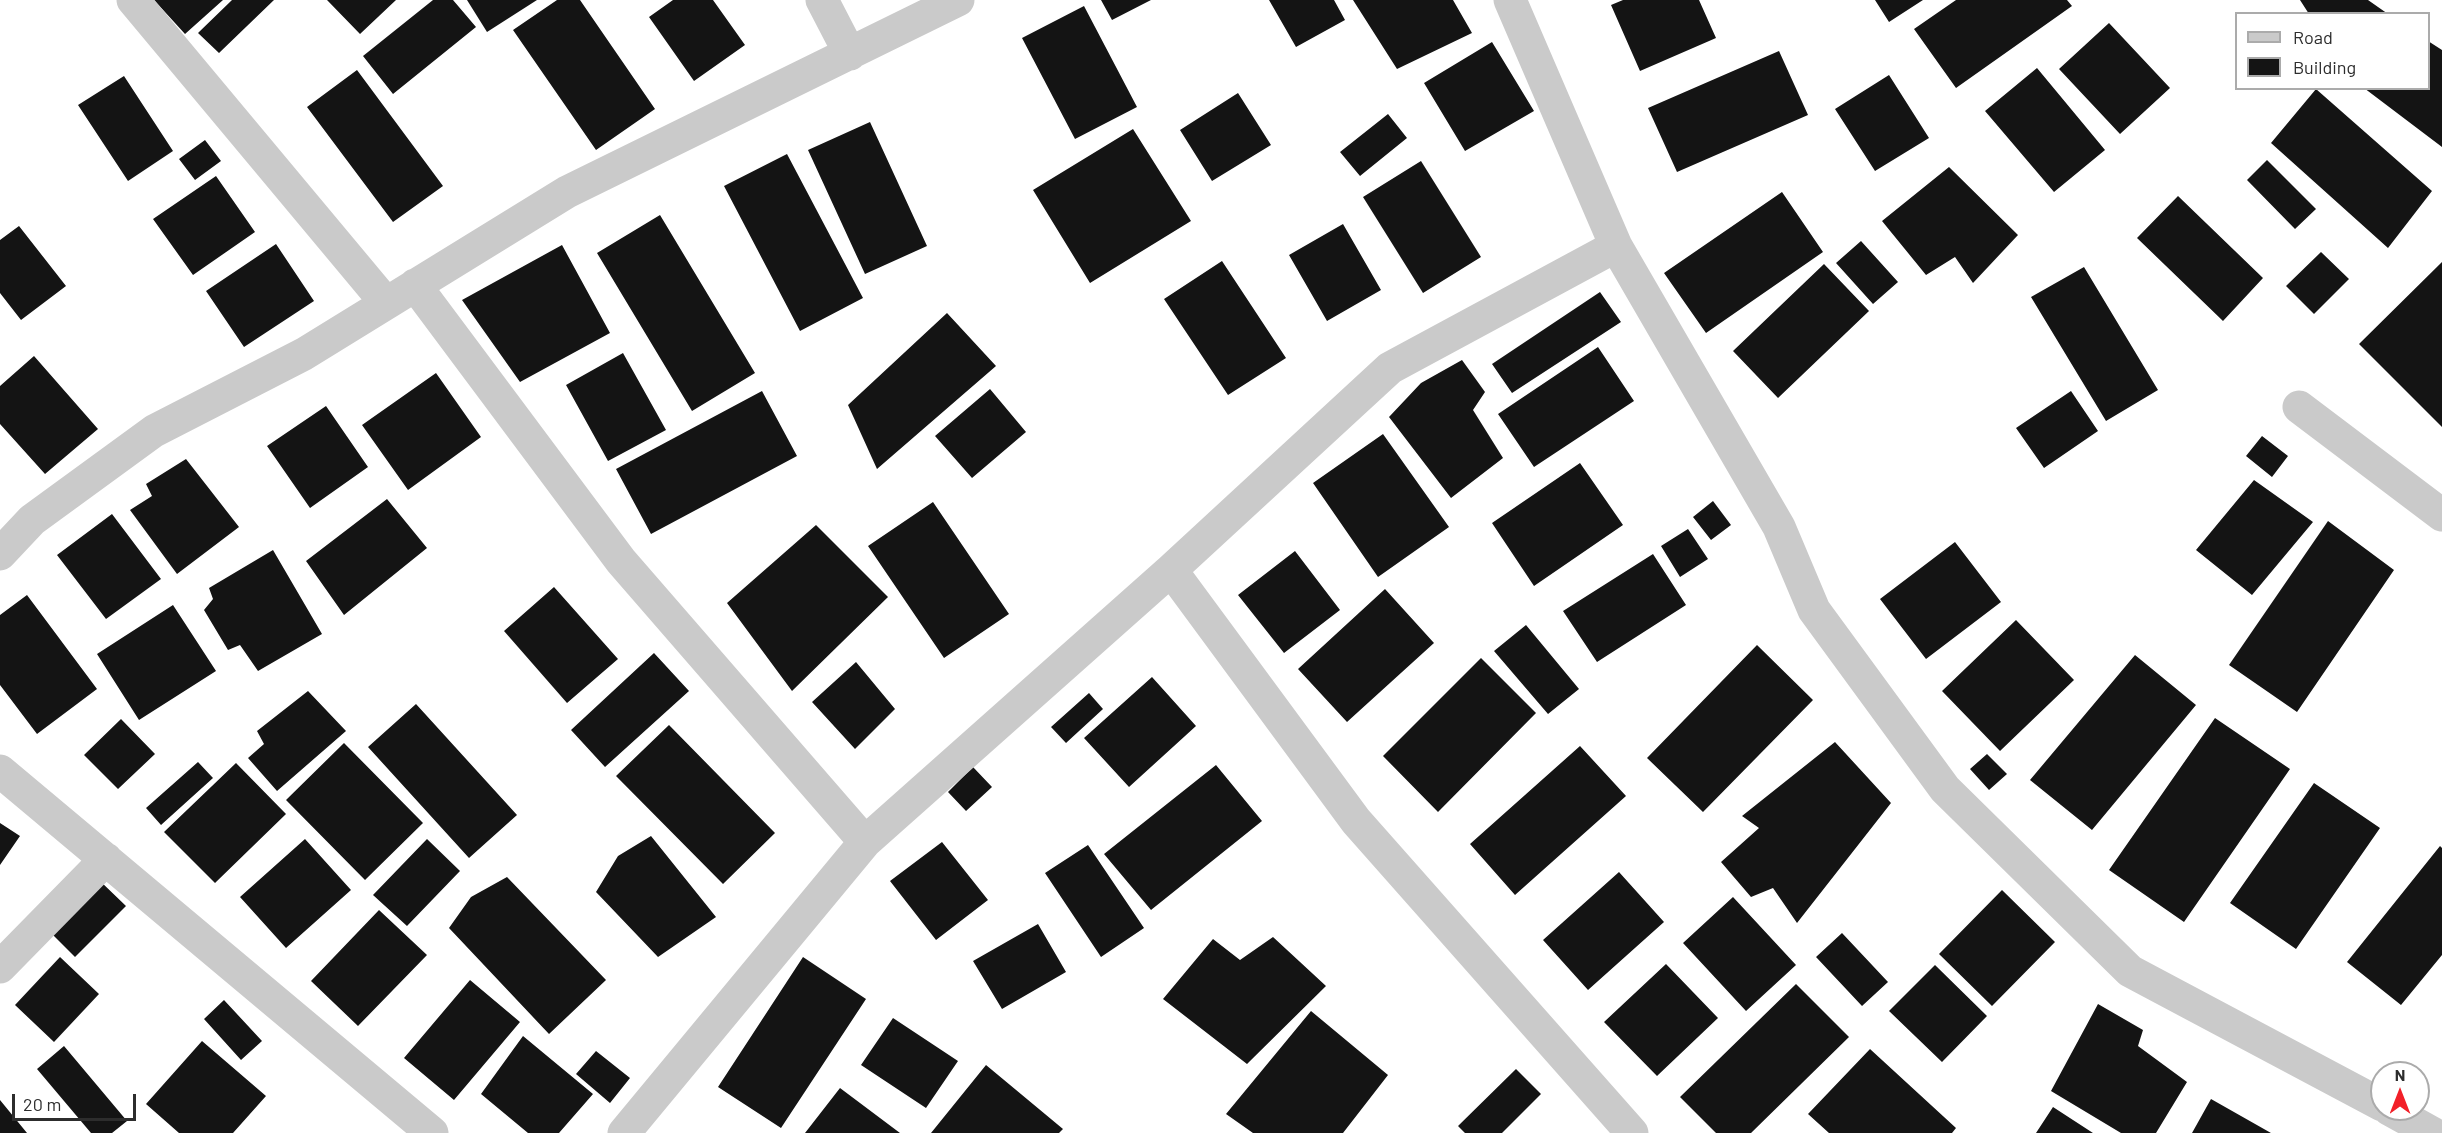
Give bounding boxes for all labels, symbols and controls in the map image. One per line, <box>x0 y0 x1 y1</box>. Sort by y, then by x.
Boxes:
legend <box>2235 12 2430 90</box>
text: Road <box>2293 26 2333 48</box>
text: Building <box>2293 56 2356 78</box>
north arrow <box>2370 1061 2430 1121</box>
text: N <box>2395 1065 2405 1084</box>
scale bar <box>15 1082 140 1120</box>
text: 20 m <box>23 1093 61 1115</box>

